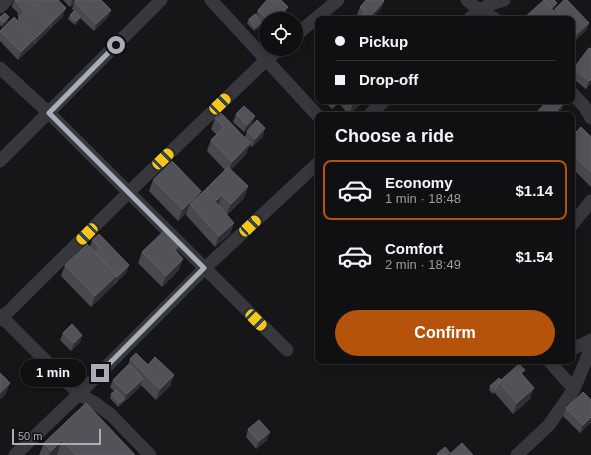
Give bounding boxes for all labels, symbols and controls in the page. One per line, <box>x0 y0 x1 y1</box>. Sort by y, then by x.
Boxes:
map controls <box>259 12 303 56</box>
button: locate <box>259 12 303 56</box>
text: Pickup <box>359 33 408 50</box>
route start <box>107 36 125 54</box>
text: Drop-off <box>359 71 418 88</box>
car <box>207 91 233 117</box>
text: Choose a ride <box>335 126 454 146</box>
car <box>150 146 176 172</box>
icon: car <box>337 172 373 208</box>
text: Economy <box>385 174 453 191</box>
text: $1.14 <box>515 182 553 199</box>
text: 1 min · 18:48 <box>385 191 461 206</box>
car <box>237 213 263 239</box>
car <box>74 221 100 247</box>
icon: car <box>337 238 373 274</box>
text: Comfort <box>385 240 443 257</box>
text: $1.54 <box>515 248 553 265</box>
text: 2 min · 18:49 <box>385 257 461 272</box>
car <box>243 307 269 333</box>
button: Confirm <box>335 310 555 356</box>
callout: 1 min <box>20 359 86 387</box>
route end <box>91 364 109 382</box>
text: 1 min <box>36 365 70 380</box>
scale bar <box>12 427 101 446</box>
text: 50 m <box>18 430 42 442</box>

